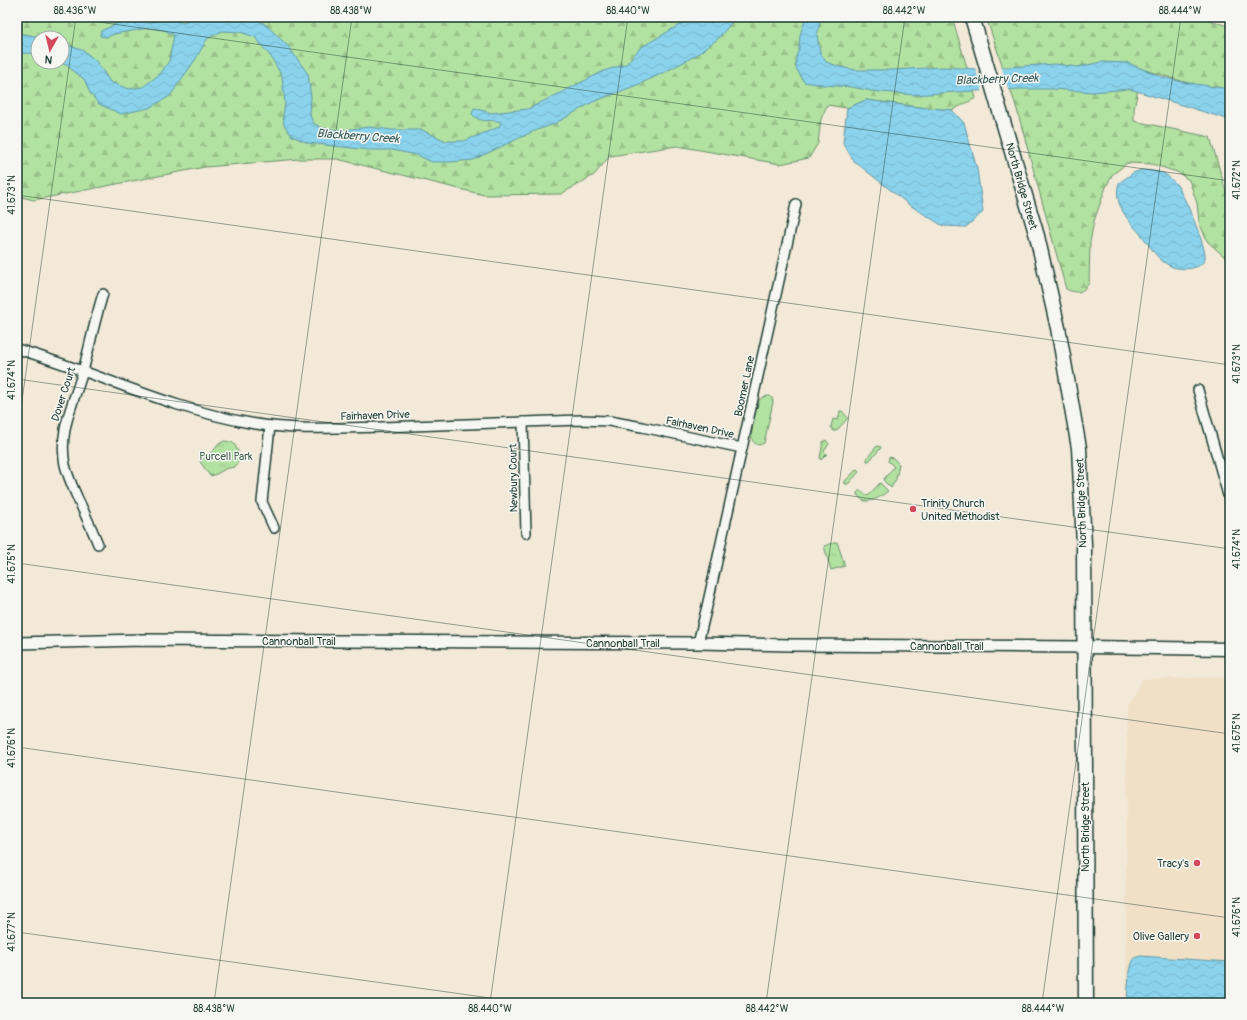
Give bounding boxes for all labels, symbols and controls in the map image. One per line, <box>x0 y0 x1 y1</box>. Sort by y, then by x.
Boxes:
text: 88.436°W <box>54 5 97 17</box>
text: 88.438°W <box>330 5 372 17</box>
text: 88.440°W <box>606 5 650 17</box>
text: 88.442°W <box>883 5 926 17</box>
text: 88.444°W <box>1159 5 1202 17</box>
north arrow <box>30 30 70 70</box>
text: N <box>44 52 53 66</box>
water label: Blackberry Creek <box>955 71 1040 88</box>
water label: Blackberry Creek <box>316 126 401 147</box>
street label: North Bridge Street <box>1003 141 1040 232</box>
text: 41.672°N <box>1231 160 1243 200</box>
text: 41.673°N <box>6 175 18 215</box>
text: 41.673°N <box>1231 344 1243 384</box>
street label: Boomer Lane <box>732 354 757 418</box>
text: 41.674°N <box>6 360 18 400</box>
street label: Dover Court <box>49 365 78 423</box>
street label: Fairhaven Drive <box>340 408 411 423</box>
street label: Fairhaven Drive <box>665 414 736 441</box>
street label: Newbury Court <box>506 443 521 513</box>
park label: Purcell Park <box>199 450 253 463</box>
street label: North Bridge Street <box>1073 457 1090 548</box>
place label: Trinity Church United Methodist <box>921 497 1000 523</box>
marker: Trinity Church United Methodist <box>908 504 918 514</box>
text: 41.674°N <box>1231 529 1243 569</box>
text: 41.675°N <box>6 544 18 584</box>
street label: Cannonball Trail <box>262 635 336 648</box>
street label: Cannonball Trail <box>586 637 660 650</box>
street label: Cannonball Trail <box>910 640 984 653</box>
text: 41.675°N <box>1231 713 1243 753</box>
text: 41.676°N <box>6 728 18 768</box>
street label: North Bridge Street <box>1079 782 1092 872</box>
place label: Tracy's <box>1157 857 1189 870</box>
marker: Tracy's <box>1192 858 1202 868</box>
text: 41.676°N <box>1231 897 1243 937</box>
text: 41.677°N <box>6 912 18 952</box>
place label: Olive Gallery <box>1133 930 1189 943</box>
marker: Olive Gallery <box>1192 931 1202 941</box>
text: 88.438°W <box>193 1003 235 1015</box>
text: 88.440°W <box>468 1003 512 1015</box>
text: 88.442°W <box>746 1003 789 1015</box>
text: 88.444°W <box>1022 1003 1065 1015</box>

